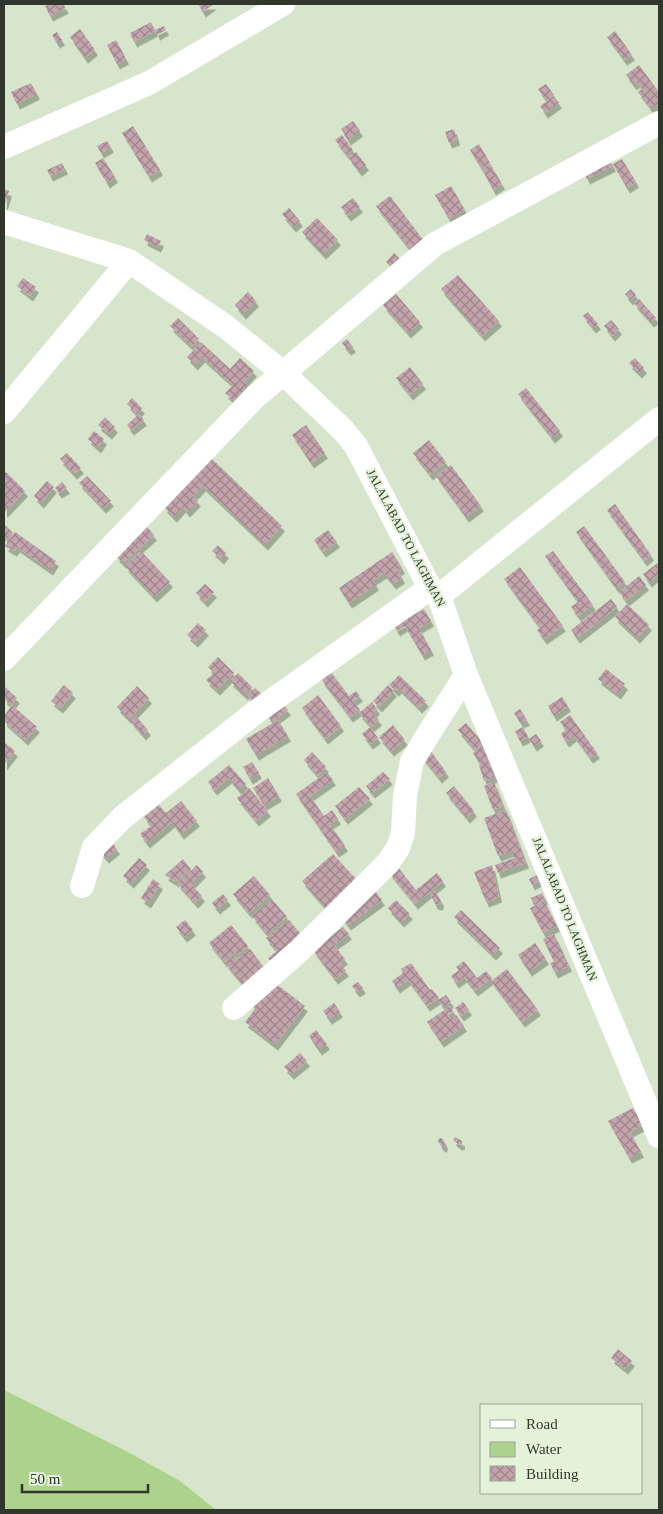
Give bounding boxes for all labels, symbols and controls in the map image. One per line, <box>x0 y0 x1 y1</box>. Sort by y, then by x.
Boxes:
street label: JALALABAD TO LAGHMAN <box>364 467 448 609</box>
street label: JALALABAD TO LAGHMAN <box>530 835 600 983</box>
legend <box>480 1404 643 1494</box>
text: Road <box>526 1416 558 1432</box>
text: Water <box>526 1441 561 1457</box>
scale bar <box>22 1462 149 1494</box>
text: Building <box>526 1466 579 1482</box>
text: 50 m <box>30 1471 61 1487</box>

